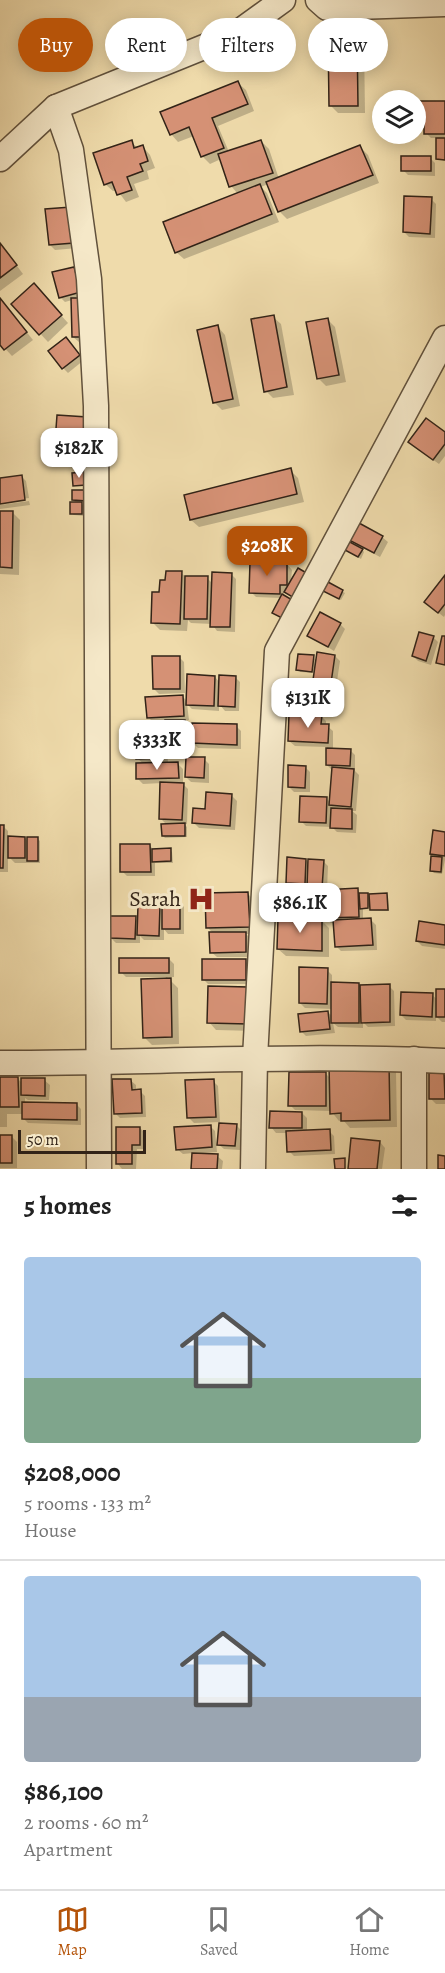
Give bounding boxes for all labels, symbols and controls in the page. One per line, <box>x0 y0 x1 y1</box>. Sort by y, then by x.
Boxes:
chip: Buy <box>18 18 93 72</box>
chip: Rent <box>105 18 187 72</box>
chip: Filters <box>199 18 296 72</box>
chip: New <box>308 18 388 72</box>
map controls <box>372 90 426 144</box>
button: layers <box>372 90 426 144</box>
pin: $182K <box>37 428 121 479</box>
text: $182K <box>55 434 103 461</box>
pin: $208K <box>225 526 309 577</box>
text: $208K <box>241 532 293 559</box>
pin: $131K <box>266 678 350 729</box>
text: $131K <box>285 684 331 711</box>
pin: $333K <box>115 720 199 771</box>
text: $333K <box>133 726 181 753</box>
pin: $86.1K <box>251 883 349 934</box>
place label: Sarah <box>129 884 181 914</box>
hospital icon: Sarah <box>186 884 216 914</box>
text: $86.1K <box>273 889 327 916</box>
scale bar <box>18 1127 146 1154</box>
text: 50 m <box>27 1129 59 1151</box>
text: 5 homes <box>24 1188 112 1223</box>
icon: filters <box>388 1189 421 1222</box>
icon: home <box>169 1296 277 1404</box>
text: $208,000 <box>24 1455 120 1490</box>
text: 5 rooms · 133 m² <box>24 1490 151 1517</box>
text: House <box>24 1517 76 1544</box>
icon: home <box>169 1615 277 1723</box>
text: $86,100 <box>24 1774 103 1809</box>
text: 2 rooms · 60 m² <box>24 1809 148 1836</box>
text: Apartment <box>24 1836 113 1863</box>
tab: Map <box>56 1903 89 1961</box>
tab: Saved <box>200 1903 238 1961</box>
tab: Home <box>349 1903 389 1961</box>

